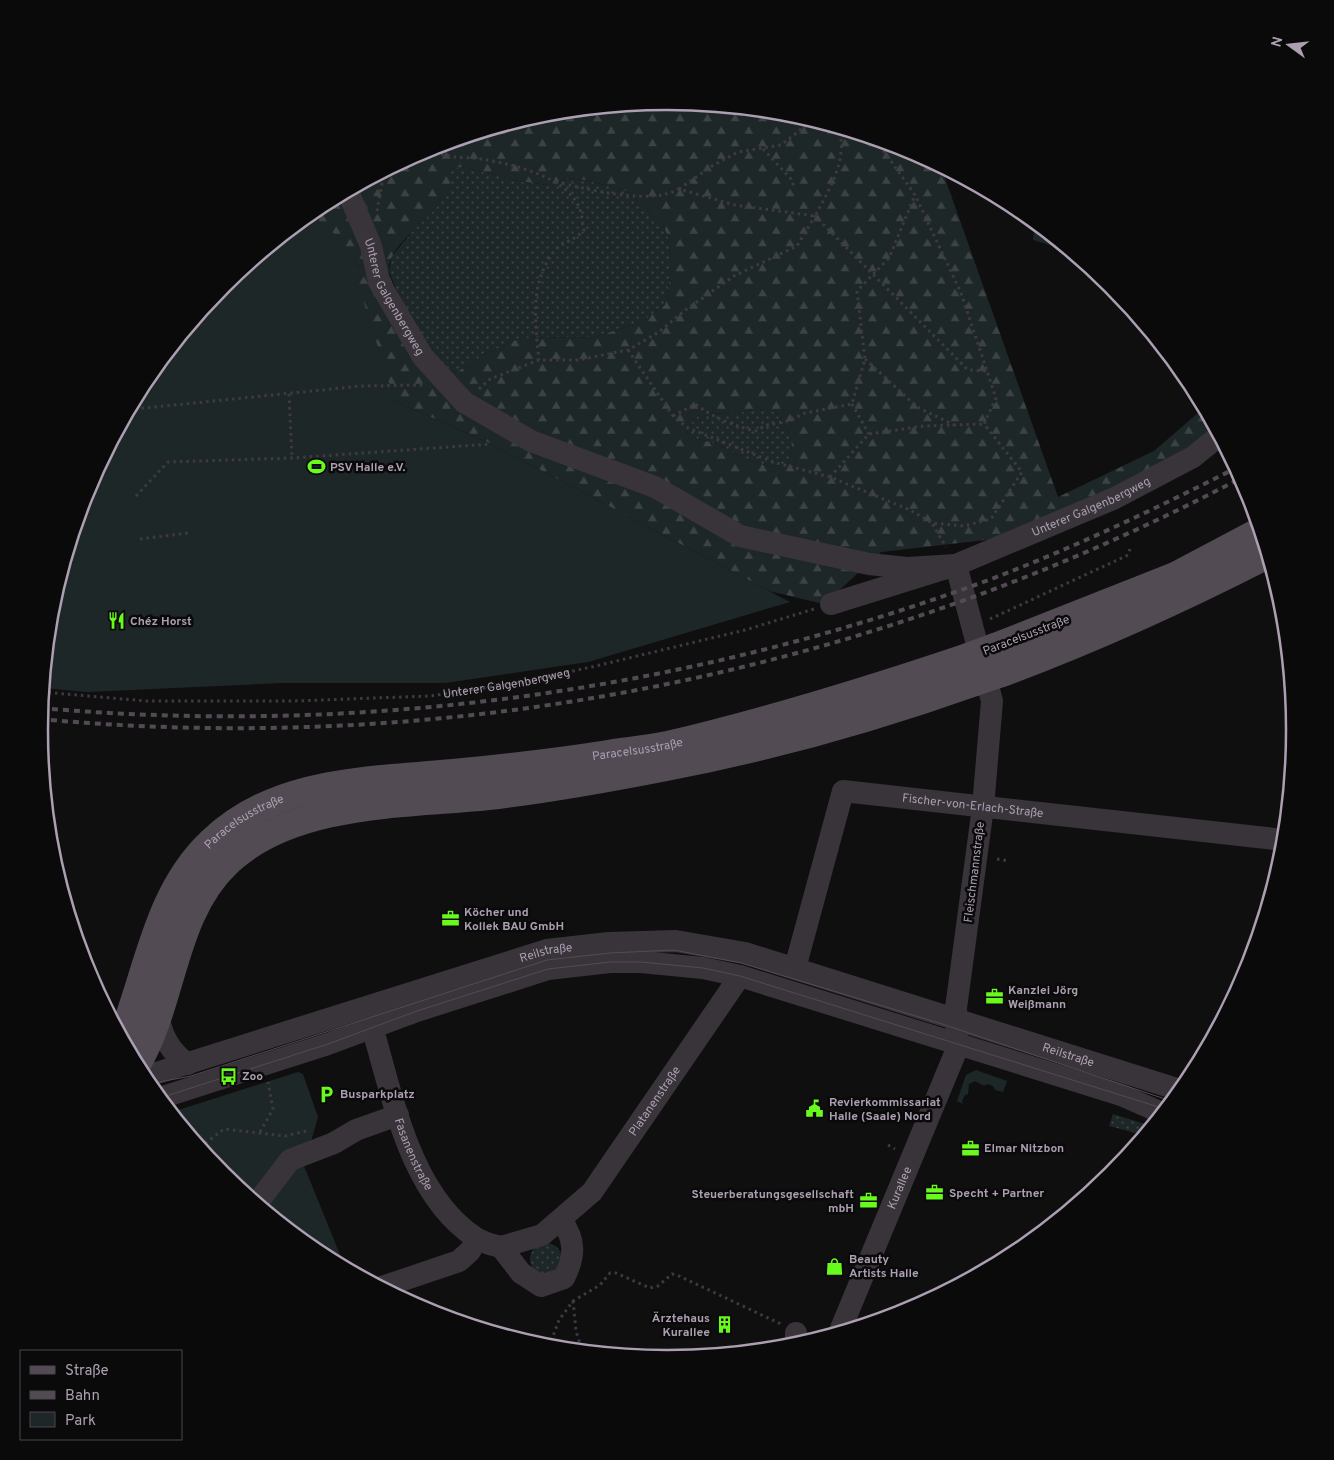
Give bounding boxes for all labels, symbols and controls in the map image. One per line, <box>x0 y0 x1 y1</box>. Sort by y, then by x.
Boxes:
north arrow <box>1264 20 1314 70</box>
text: N <box>1268 35 1287 49</box>
street label: Unterer Galgenbergweg <box>360 236 427 359</box>
sports icon: PSV Halle e.V. <box>306 457 326 477</box>
place label: PSV Halle e.V. <box>330 460 406 476</box>
street label: Unterer Galgenbergweg <box>1030 474 1154 541</box>
restaurant icon: Chéz Horst <box>106 611 126 631</box>
street label: Paracelsusstraße <box>981 612 1072 660</box>
place label: Chéz Horst <box>130 614 192 630</box>
street label: Unterer Galgenbergweg <box>442 665 572 703</box>
street label: Paracelsusstraße <box>591 735 685 765</box>
street label: Fischer-von-Erlach-Straße <box>901 791 1044 822</box>
street label: Paracelsusstraße <box>201 792 286 853</box>
street label: Fleischmannstraße <box>961 821 989 923</box>
place label: Köcher und Kollek BAU GmbH <box>464 905 564 935</box>
office icon: Köcher und Kollek BAU GmbH <box>440 909 460 929</box>
street label: Reilstraße <box>518 940 573 967</box>
place label: Kanzlei Jörg Weißmann <box>1008 983 1078 1013</box>
office icon: Kanzlei Jörg Weißmann <box>984 987 1004 1007</box>
street label: Reilstraße <box>1040 1040 1096 1071</box>
street label: Platanenstraße <box>626 1063 685 1140</box>
bus stop icon: Zoo <box>218 1066 238 1086</box>
place label: Zoo <box>242 1069 263 1085</box>
parking icon: Busparkplatz <box>316 1084 336 1104</box>
place label: Busparkplatz <box>340 1087 415 1103</box>
place label: Revierkommissariat Halle (Saale) Nord <box>829 1095 941 1125</box>
public building icon: Revierkommissariat Halle (Saale) Nord <box>805 1099 825 1119</box>
street label: Fasanenstraße <box>390 1116 436 1194</box>
office icon: Elmar Nitzbon <box>960 1138 980 1158</box>
place label: Elmar Nitzbon <box>984 1141 1064 1157</box>
street label: Kurallee <box>884 1164 916 1212</box>
office icon: Specht + Partner <box>925 1183 945 1203</box>
place label: Specht + Partner <box>949 1186 1044 1202</box>
place label: Steuerberatungsgesellschaft mbH <box>692 1187 854 1217</box>
office icon: Steuerberatungsgesellschaft mbH <box>858 1191 878 1211</box>
place label: Beauty Artists Halle <box>849 1252 919 1282</box>
shop icon: Beauty Artists Halle <box>825 1256 845 1276</box>
place label: Ärztehaus Kurallee <box>652 1311 710 1341</box>
building icon: Ärztehaus Kurallee <box>714 1315 734 1335</box>
legend <box>20 1350 182 1440</box>
text: Straße <box>65 1362 109 1381</box>
text: Bahn <box>65 1387 100 1406</box>
text: Park <box>65 1412 96 1431</box>

